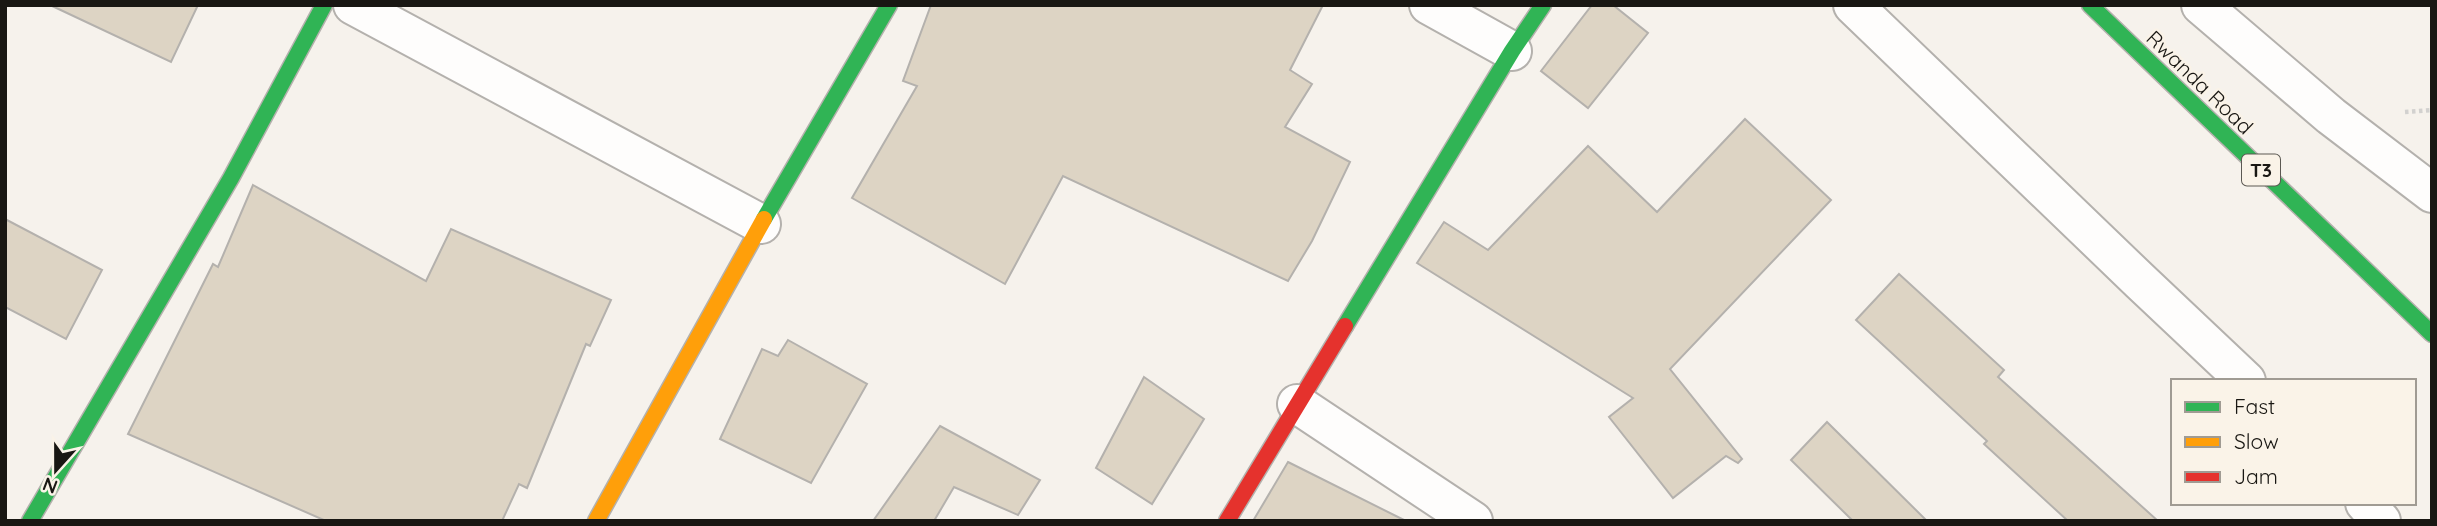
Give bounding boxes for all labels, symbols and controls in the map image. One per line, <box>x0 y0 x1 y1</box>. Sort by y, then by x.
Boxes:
street label: Rwanda Road <box>2141 25 2259 139</box>
road number: T3 <box>2242 154 2280 186</box>
legend <box>2171 379 2416 505</box>
text: Fast <box>2234 393 2275 419</box>
text: Slow <box>2234 428 2279 454</box>
north arrow <box>21 435 91 505</box>
text: Jam <box>2234 463 2278 489</box>
text: N <box>39 472 61 500</box>

